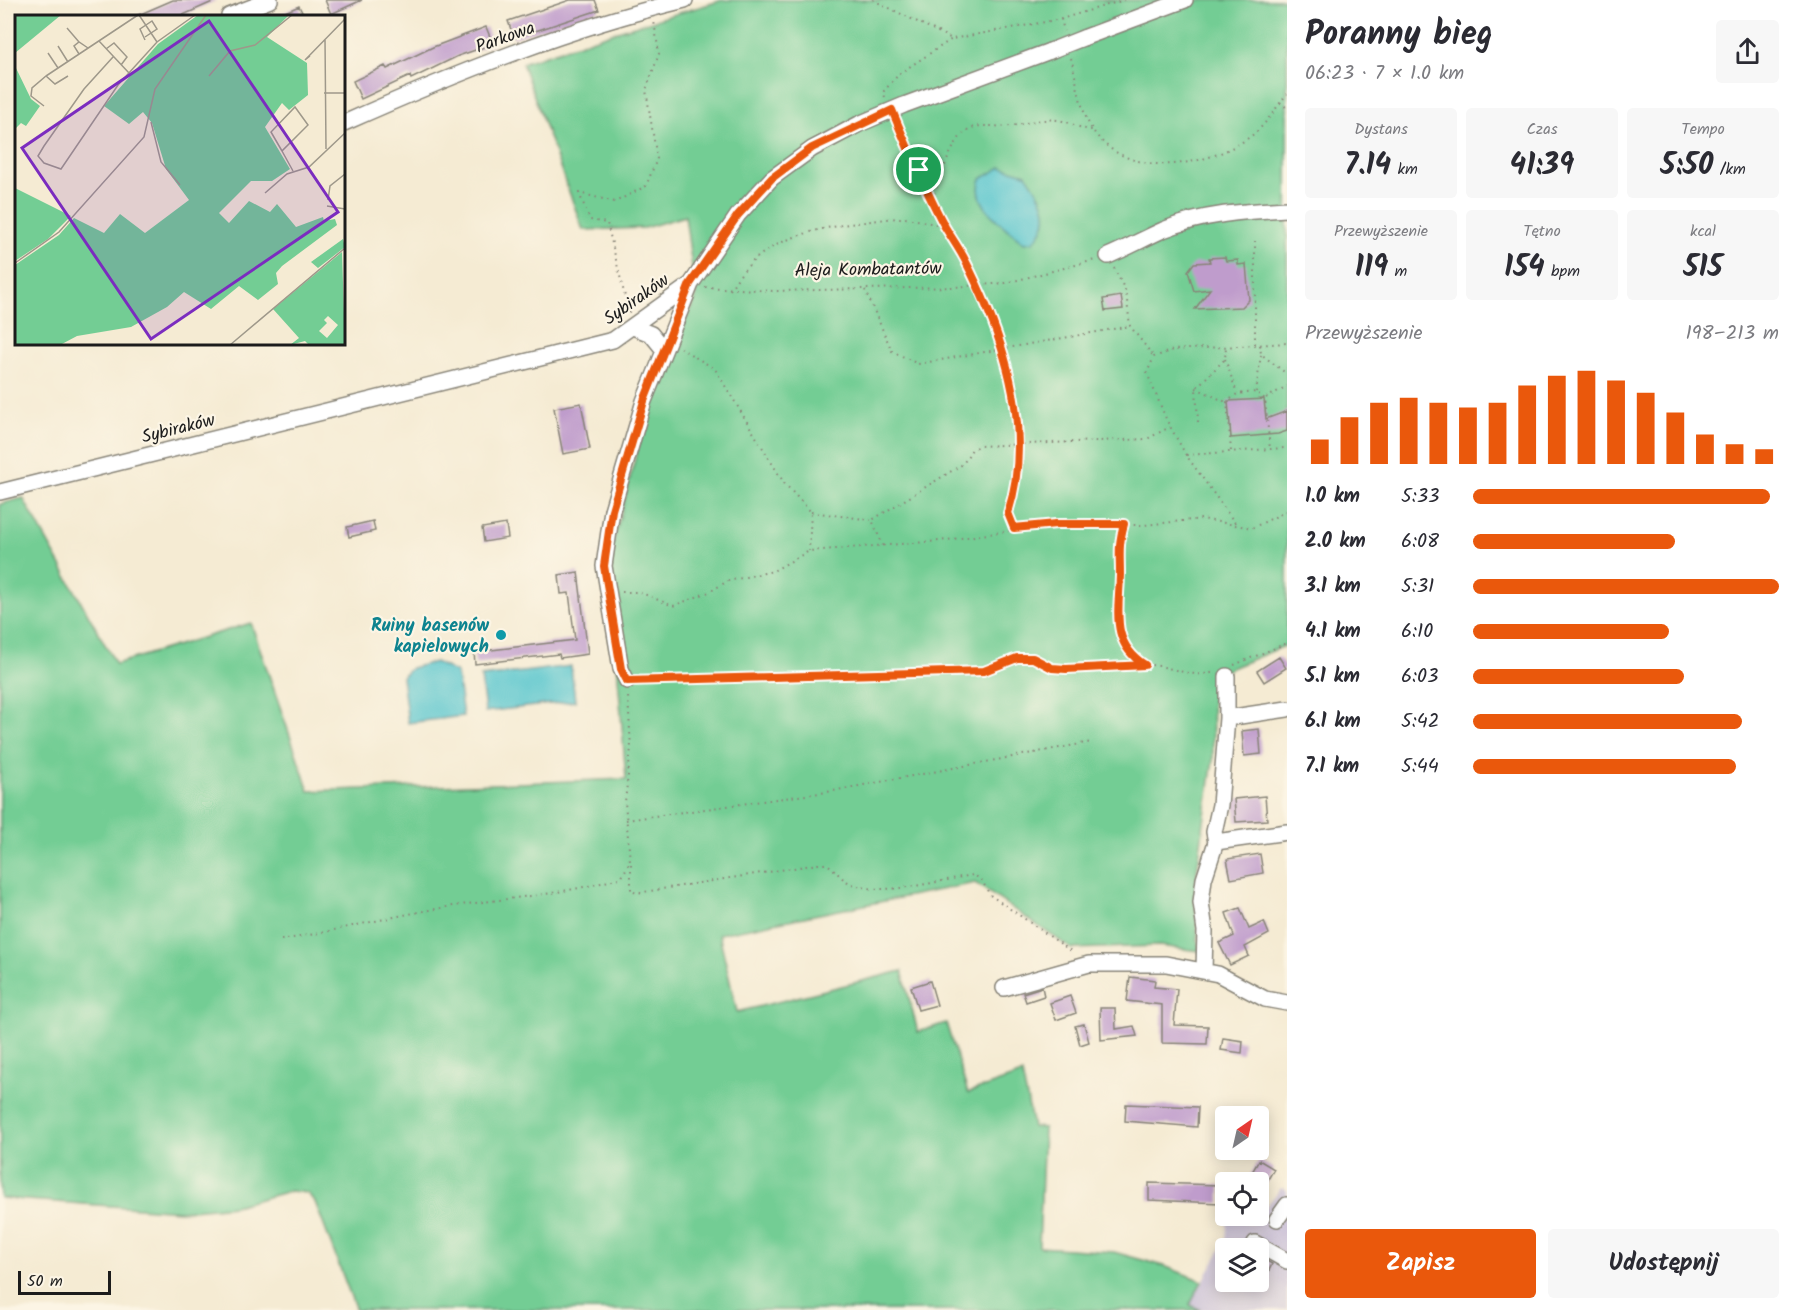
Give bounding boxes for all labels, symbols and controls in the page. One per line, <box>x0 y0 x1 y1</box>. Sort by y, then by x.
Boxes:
text: Poranny bieg <box>1305 9 1493 62</box>
street label: Parkowa <box>472 14 539 63</box>
inset map <box>15 15 345 345</box>
button: share <box>1716 20 1779 83</box>
text: 06:23 · 7 × 1.0 km <box>1305 58 1464 90</box>
text: Dystans <box>1354 117 1408 142</box>
text: Czas <box>1527 117 1557 142</box>
text: Tempo <box>1681 117 1725 142</box>
text: 7.14 <box>1344 142 1391 190</box>
text: 41:39 <box>1510 142 1574 190</box>
text: 5:50 <box>1660 142 1713 190</box>
pin <box>893 144 944 195</box>
icon: arrive <box>902 153 935 186</box>
text: km <box>1391 157 1418 182</box>
text: /km <box>1713 157 1746 182</box>
text: Przewyższenie <box>1334 219 1428 244</box>
text: Tętno <box>1523 219 1561 244</box>
text: kcal <box>1690 219 1716 244</box>
text: 119 <box>1355 244 1388 292</box>
text: 154 <box>1504 244 1545 292</box>
text: 515 <box>1683 244 1723 292</box>
street label: Aleja Kombatantów <box>794 255 943 286</box>
text: m <box>1388 259 1407 284</box>
text: bpm <box>1545 259 1580 284</box>
street label: Sybiraków <box>598 266 677 334</box>
text: Przewyższenie <box>1305 318 1423 350</box>
text: 198–213 m <box>1685 318 1779 350</box>
street label: Sybiraków <box>139 406 219 453</box>
text: 1.0 km <box>1305 481 1360 513</box>
text: 5:33 <box>1401 481 1440 513</box>
text: 2.0 km <box>1305 526 1366 558</box>
text: 6:08 <box>1401 526 1439 558</box>
text: 3.1 km <box>1305 571 1361 603</box>
text: 5:31 <box>1401 571 1434 603</box>
place label: Ruiny basenów kapielowych <box>371 612 489 662</box>
text: 4.1 km <box>1305 616 1361 648</box>
text: 6:10 <box>1401 616 1433 648</box>
marker: Ruiny basenów kapielowych <box>494 628 508 642</box>
text: 5.1 km <box>1305 661 1360 693</box>
text: 6:03 <box>1401 661 1438 693</box>
text: 6.1 km <box>1305 706 1361 738</box>
text: 5:42 <box>1401 706 1439 738</box>
text: 7.1 km <box>1305 751 1359 783</box>
text: 5:44 <box>1401 751 1439 783</box>
north arrow <box>1215 1106 1269 1160</box>
map controls <box>1215 1106 1269 1292</box>
button: locate <box>1215 1172 1269 1226</box>
button: Zapisz <box>1305 1229 1536 1298</box>
button: Udostępnij <box>1548 1229 1779 1298</box>
button: layers <box>1215 1238 1269 1292</box>
scale bar <box>18 1268 111 1296</box>
text: 50 m <box>27 1269 63 1294</box>

